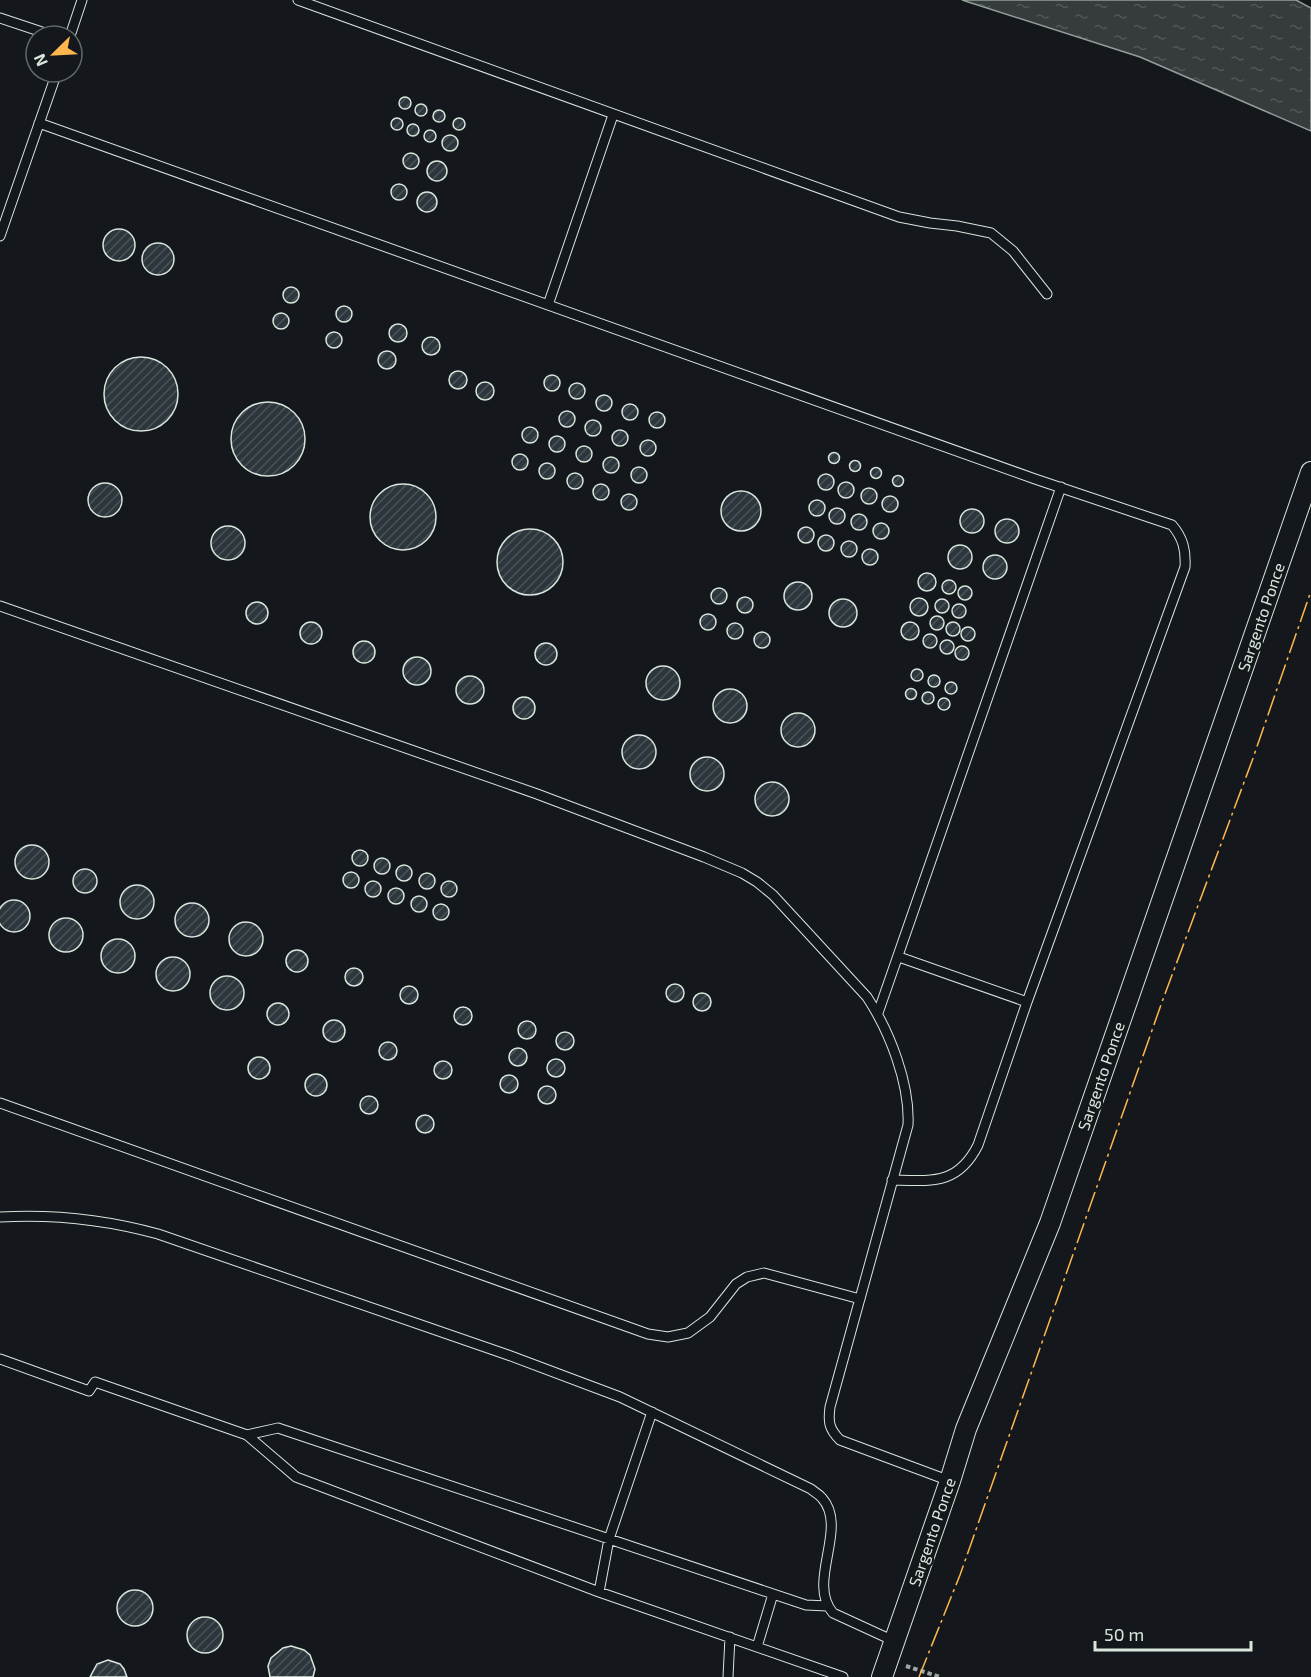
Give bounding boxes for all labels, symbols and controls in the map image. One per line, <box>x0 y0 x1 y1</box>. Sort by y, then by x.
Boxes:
north arrow <box>24 24 84 84</box>
text: N <box>29 51 51 69</box>
street label: Sargento Ponce <box>1233 560 1288 674</box>
street label: Sargento Ponce <box>1073 1019 1128 1133</box>
street label: Sargento Ponce <box>904 1475 959 1589</box>
scale bar <box>1095 1614 1251 1652</box>
text: 50 m <box>1104 1623 1144 1645</box>

